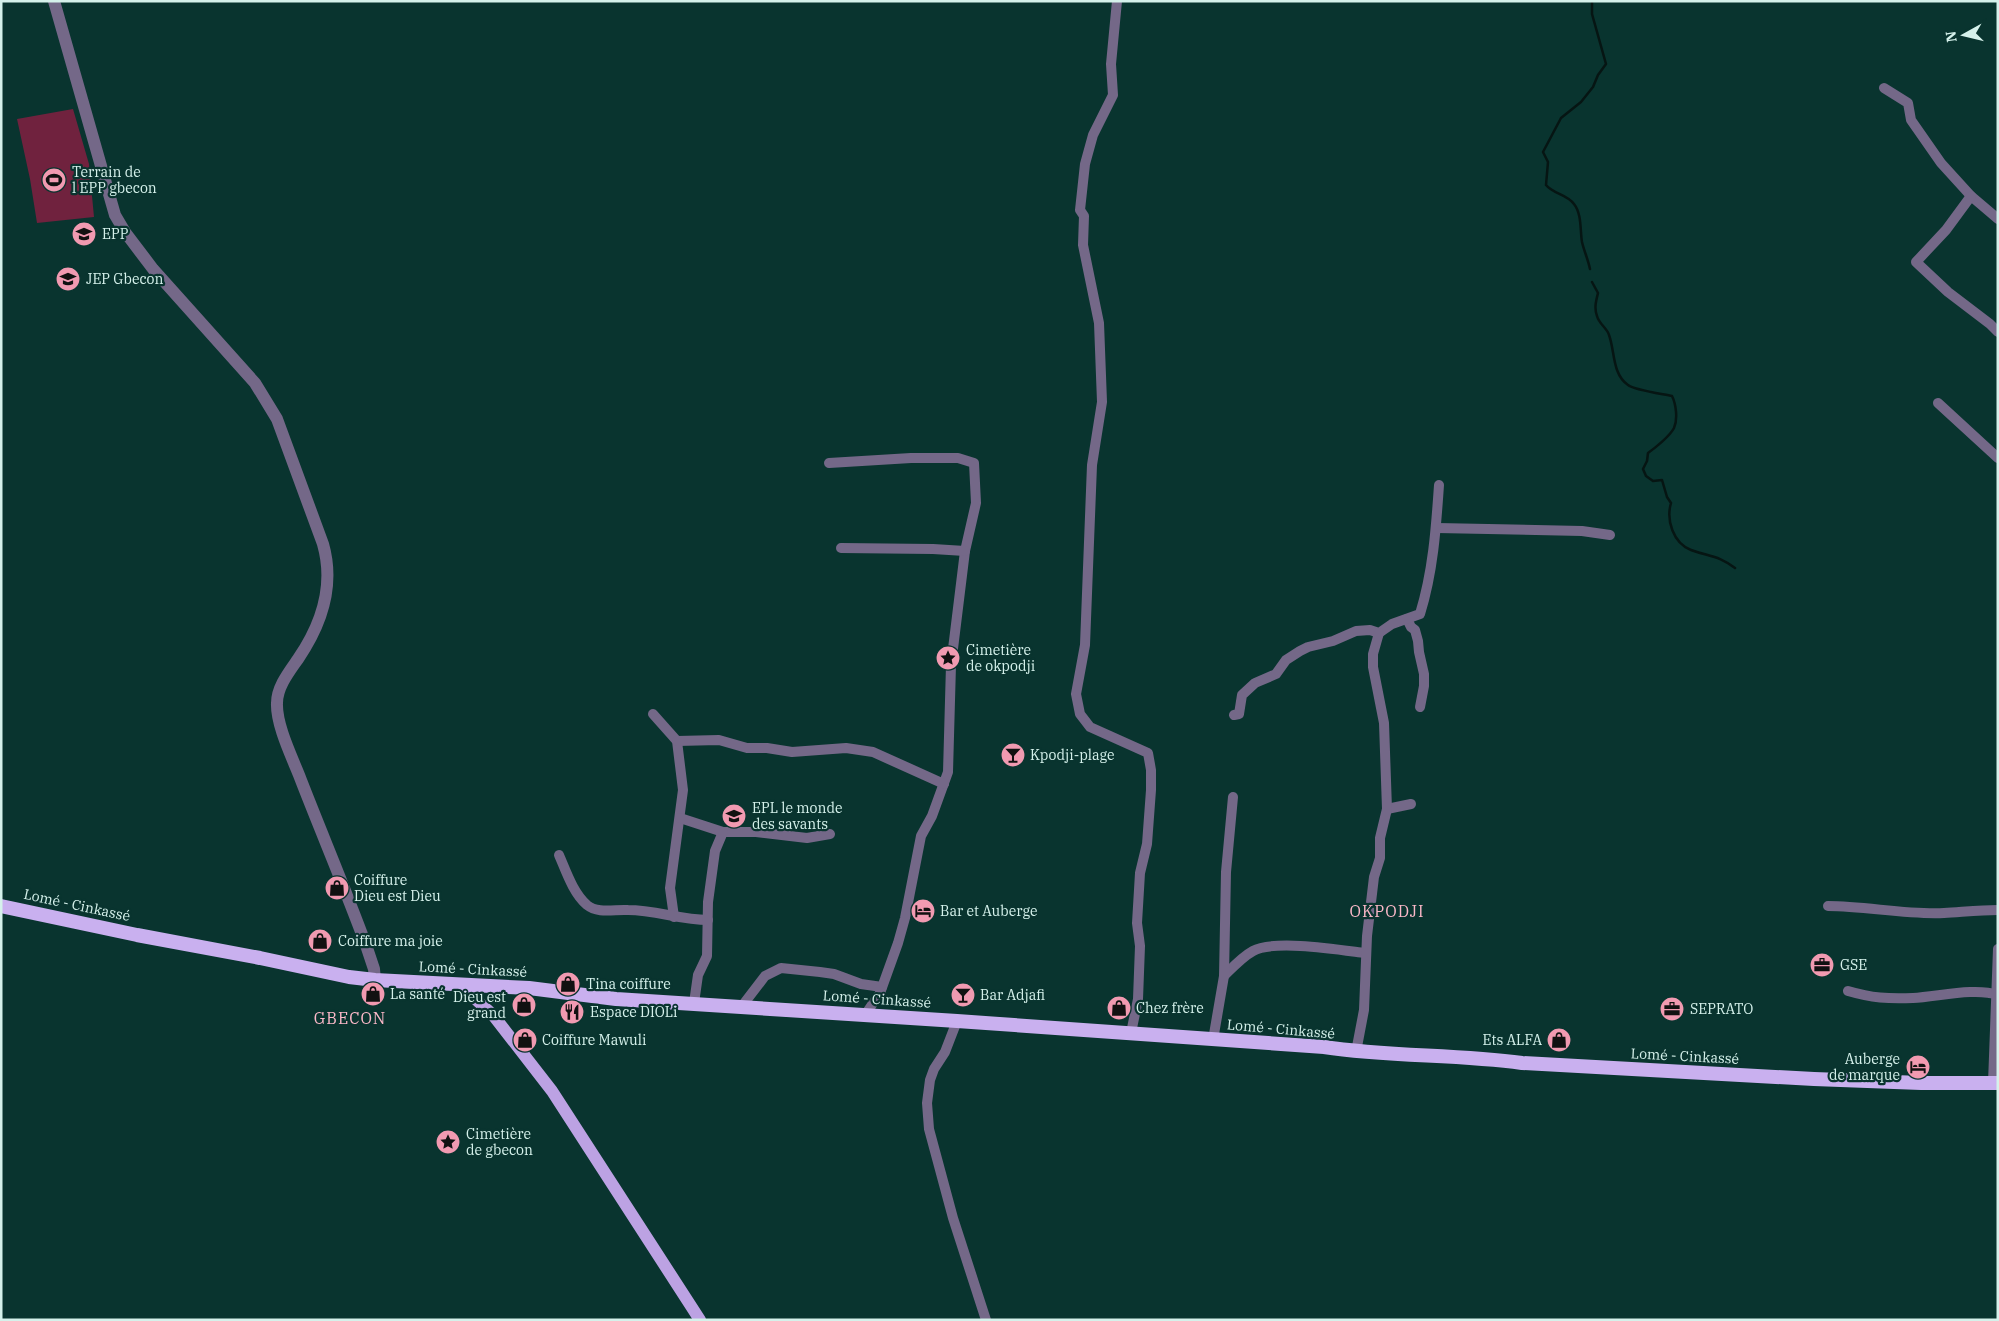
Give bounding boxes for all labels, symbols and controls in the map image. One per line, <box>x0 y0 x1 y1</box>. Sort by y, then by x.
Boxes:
north arrow <box>1939 10 1989 60</box>
text: N <box>1941 30 1961 44</box>
place label: Terrain de l EPP gbecon <box>72 163 157 197</box>
sports icon: Terrain de l EPP gbecon <box>41 167 67 193</box>
school or university icon: EPP <box>71 221 97 247</box>
place label: EPP <box>102 225 129 243</box>
school or university icon: JEP Gbecon <box>55 266 81 292</box>
place label: JEP Gbecon <box>86 270 163 288</box>
place label: Cimetière de okpodji <box>966 641 1035 675</box>
place icon: Cimetière de okpodji <box>935 645 961 671</box>
bar icon: Kpodji-plage <box>1000 742 1026 768</box>
place label: Kpodji-plage <box>1030 746 1115 764</box>
place label: EPL le monde des savants <box>752 799 842 833</box>
school or university icon: EPL le monde des savants <box>721 803 747 829</box>
place label: Coiffure Dieu est Dieu <box>354 871 441 905</box>
shop icon: Coiffure Dieu est Dieu <box>324 875 350 901</box>
street label: Lomé - Cinkassé <box>22 885 132 925</box>
hotel icon: Bar et Auberge <box>910 898 936 924</box>
district label: OKPODJI <box>1349 901 1425 921</box>
place label: Bar et Auberge <box>940 902 1037 920</box>
shop icon: Coiffure ma joie <box>307 928 333 954</box>
place label: Coiffure ma joie <box>338 932 443 950</box>
office icon: GSE <box>1809 952 1835 978</box>
place label: GSE <box>1840 956 1867 974</box>
street label: Lomé - Cinkassé <box>418 957 528 981</box>
shop icon: Tina coiffure <box>555 971 581 997</box>
place label: Tina coiffure <box>586 975 671 993</box>
shop icon: La santé <box>360 981 386 1007</box>
bar icon: Bar Adjafi <box>950 982 976 1008</box>
place label: La santé <box>390 985 445 1003</box>
street label: Lomé - Cinkassé <box>822 986 932 1012</box>
place label: Bar Adjafi <box>980 986 1045 1004</box>
place label: Dieu est grand <box>453 988 506 1022</box>
shop icon: Dieu est grand <box>511 992 537 1018</box>
shop icon: Chez frère <box>1106 995 1132 1021</box>
office icon: SEPRATO <box>1659 996 1685 1022</box>
restaurant icon: Espace DIOLi <box>559 999 585 1025</box>
place label: Chez frère <box>1136 999 1204 1017</box>
place label: SEPRATO <box>1690 1000 1753 1018</box>
place label: Espace DIOLi <box>590 1003 678 1021</box>
district label: GBECON <box>314 1008 386 1028</box>
street label: Lomé - Cinkassé <box>1226 1015 1336 1043</box>
shop icon: Coiffure Mawuli <box>512 1027 538 1053</box>
shop icon: Ets ALFA <box>1546 1027 1572 1053</box>
place label: Coiffure Mawuli <box>542 1031 646 1049</box>
place label: Ets ALFA <box>1482 1031 1542 1049</box>
street label: Lomé - Cinkassé <box>1630 1044 1740 1068</box>
place label: Auberge de marque <box>1829 1050 1900 1084</box>
hotel icon: Auberge de marque <box>1905 1054 1931 1080</box>
place label: Cimetière de gbecon <box>466 1125 533 1159</box>
place icon: Cimetière de gbecon <box>435 1129 461 1155</box>

